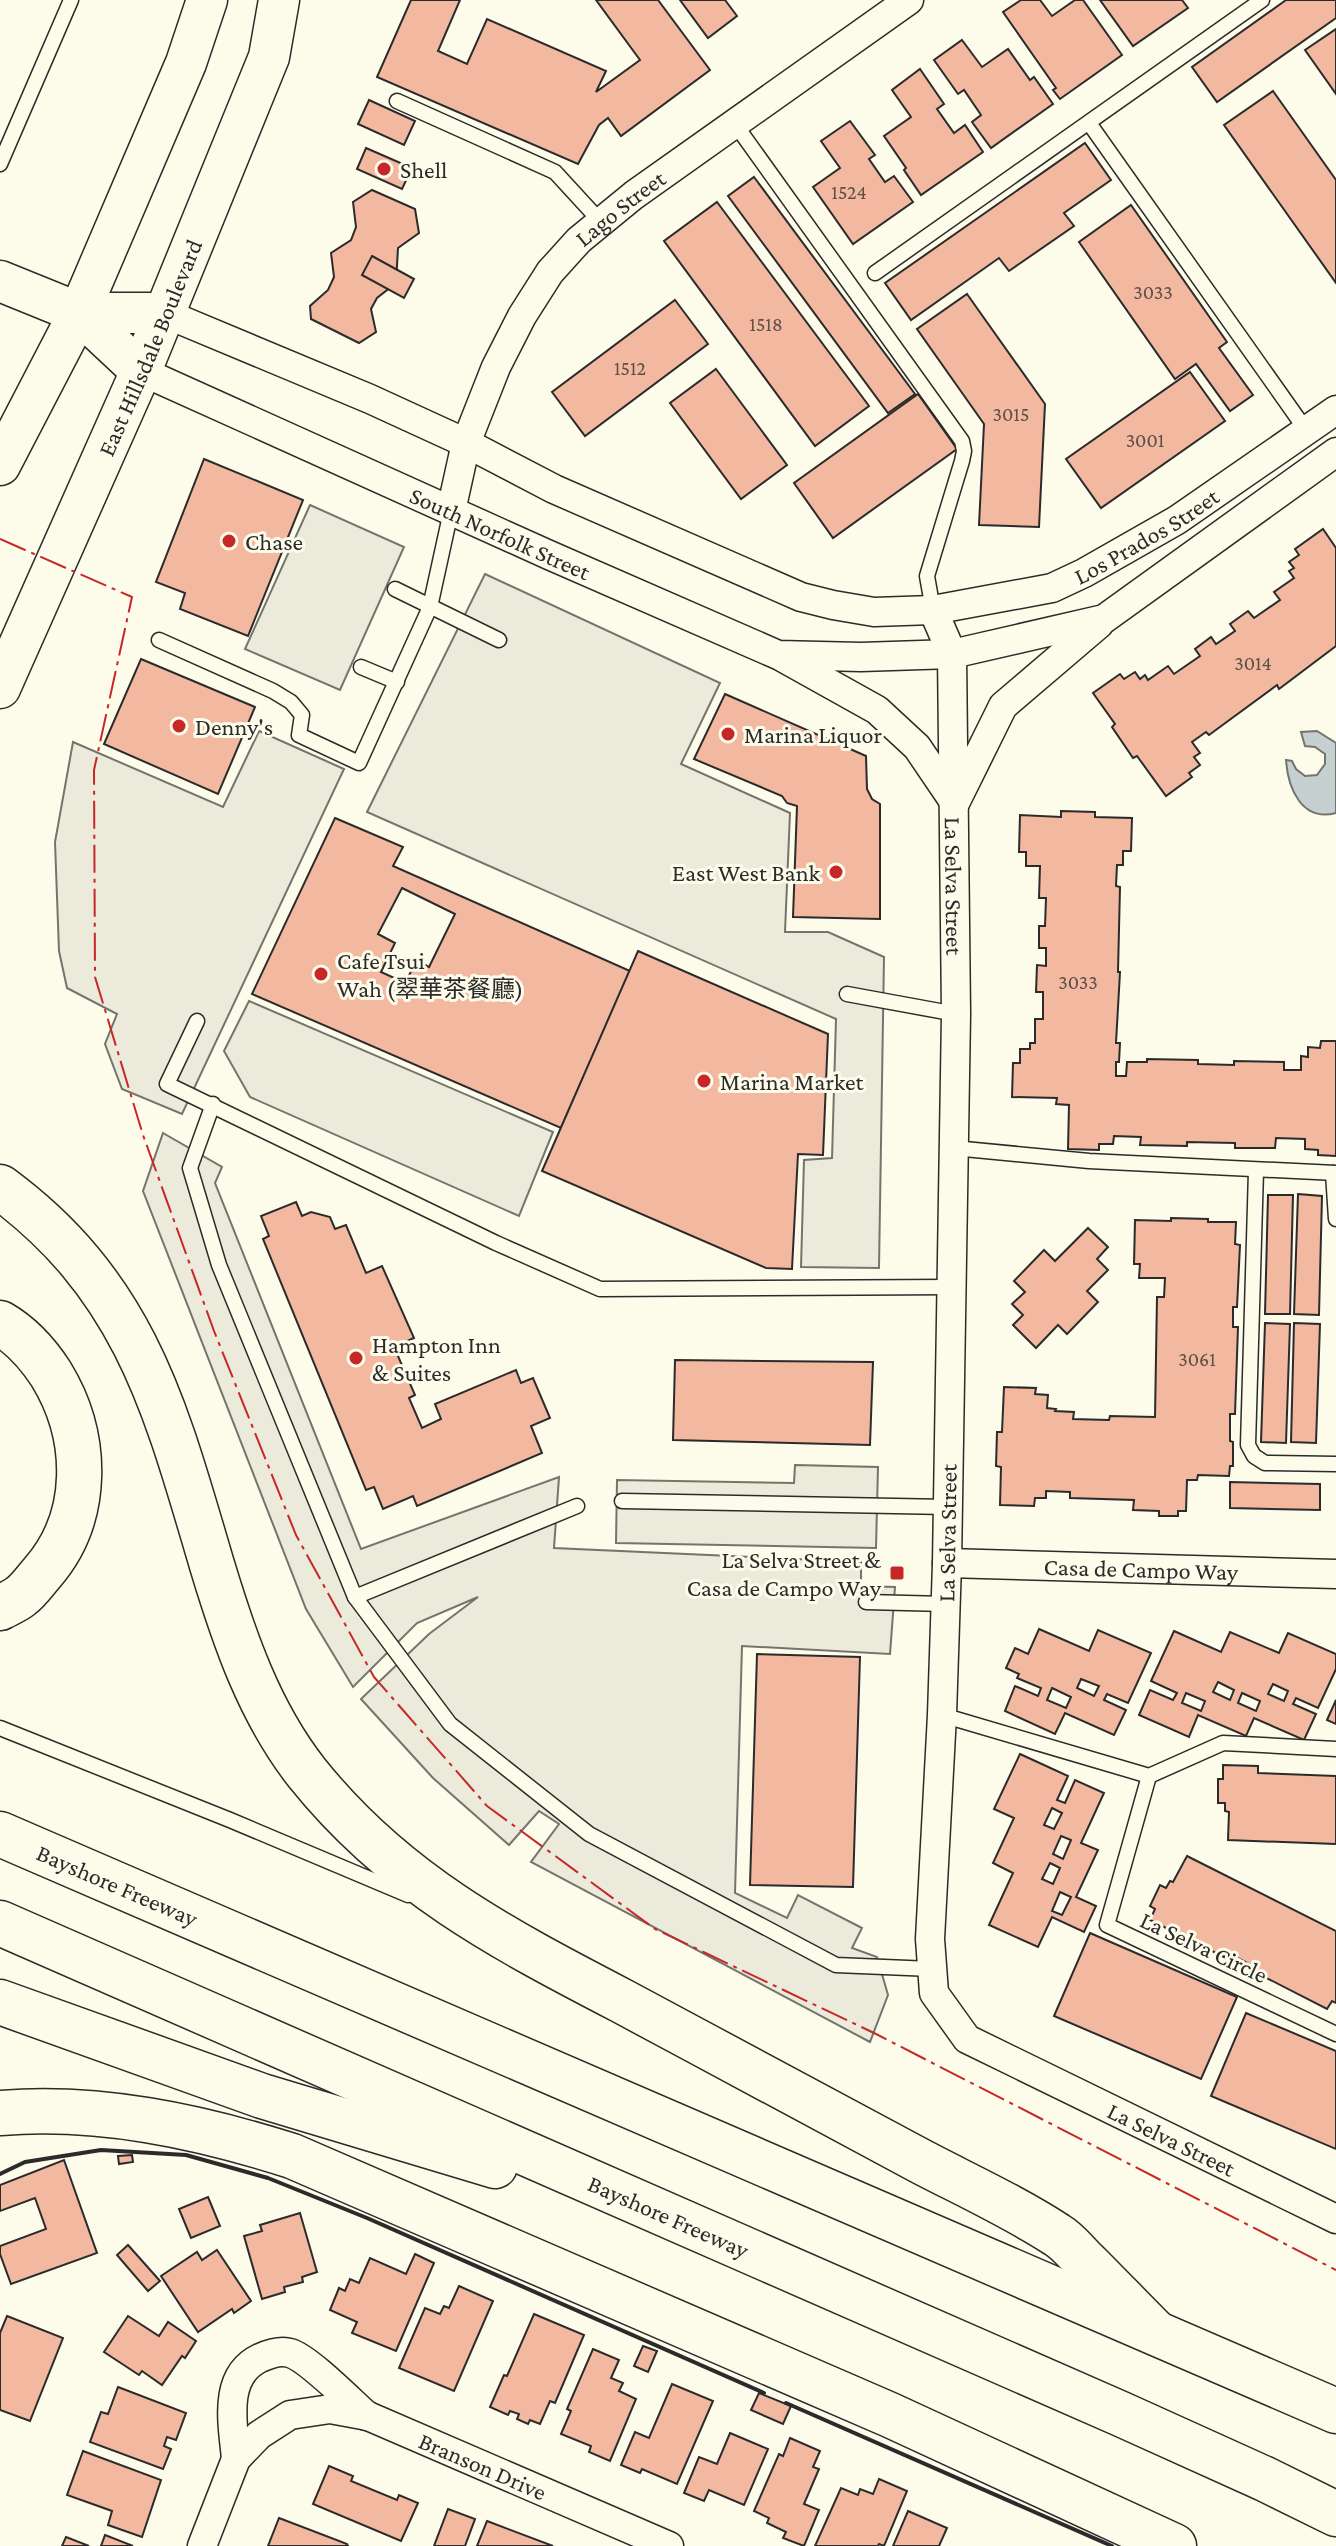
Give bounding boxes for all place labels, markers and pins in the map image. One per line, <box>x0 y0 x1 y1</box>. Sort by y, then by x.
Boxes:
place label: Shell <box>400 156 447 183</box>
marker: Shell <box>375 160 393 178</box>
place label: Chase <box>245 528 303 555</box>
marker: Chase <box>220 532 238 550</box>
place label: Denny's <box>195 713 273 740</box>
marker: Denny's <box>170 717 188 735</box>
place label: Marina Liquor <box>744 721 883 748</box>
marker: Marina Liquor <box>719 725 737 743</box>
place label: East West Bank <box>672 859 821 886</box>
marker: East West Bank <box>827 863 845 881</box>
place label: Cafe Tsui Wah (翠華茶餐廳) <box>337 947 523 1003</box>
marker: Cafe Tsui Wah (翠華茶餐廳) <box>312 965 330 983</box>
place label: Marina Market <box>720 1068 865 1095</box>
marker: Marina Market <box>695 1072 713 1090</box>
place label: Hampton Inn & Suites <box>372 1331 501 1386</box>
marker: Hampton Inn & Suites <box>347 1349 365 1367</box>
place label: La Selva Street & Casa de Campo Way <box>687 1546 882 1601</box>
marker: La Selva Street & Casa de Campo Way <box>888 1564 906 1582</box>

